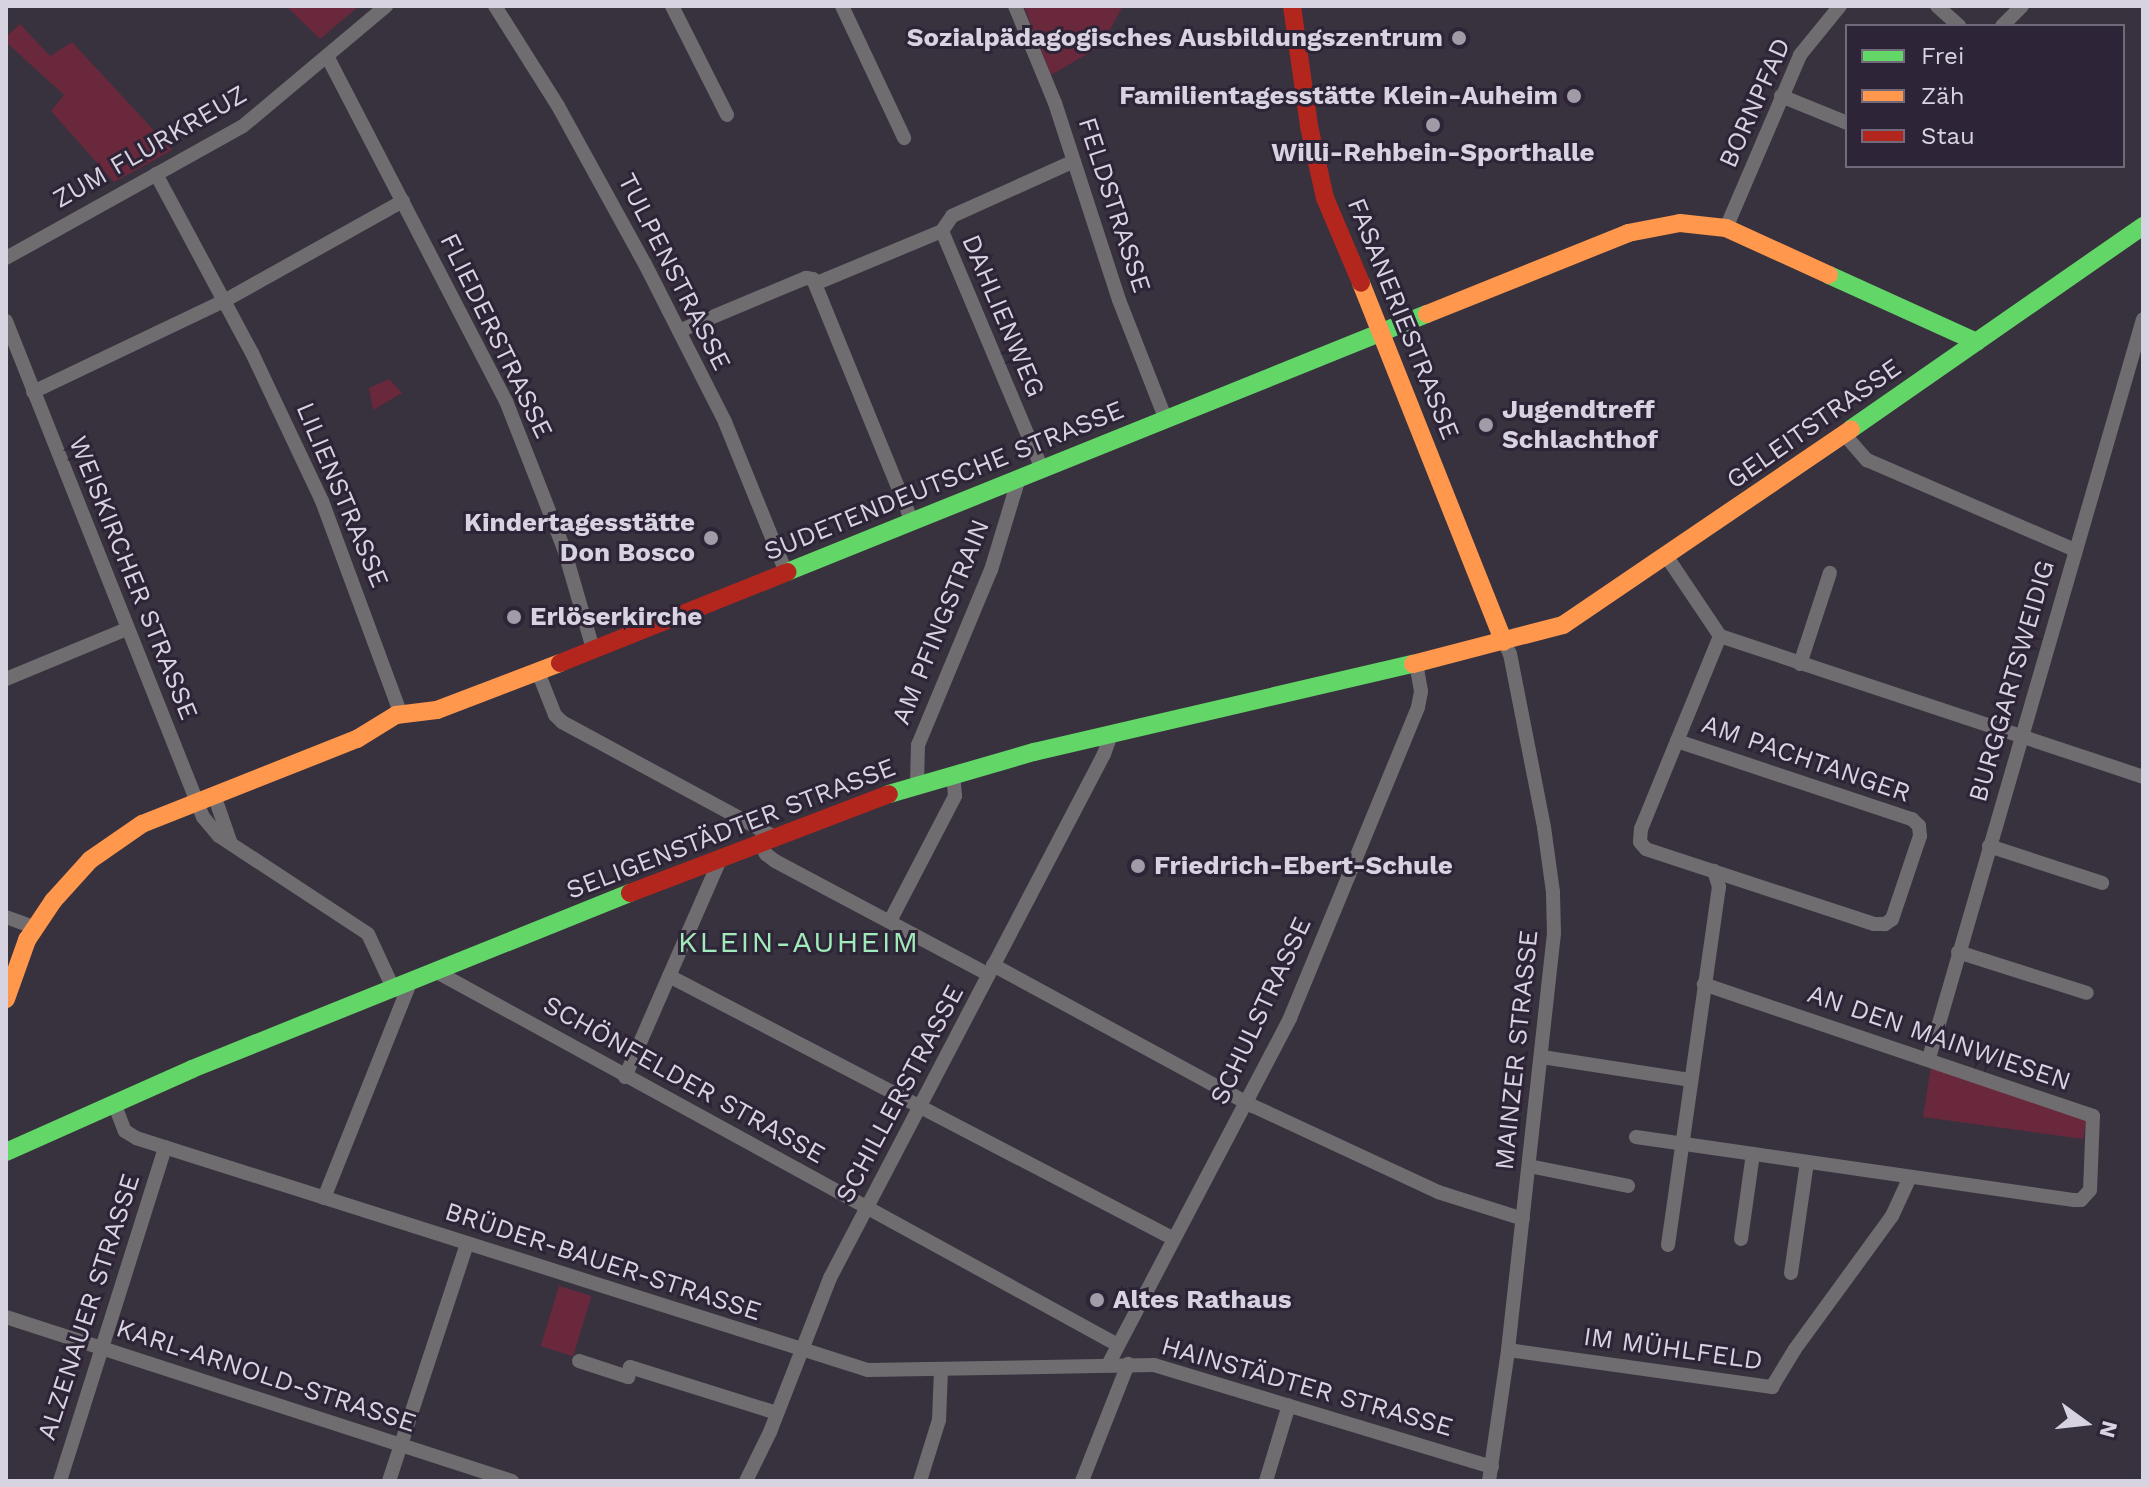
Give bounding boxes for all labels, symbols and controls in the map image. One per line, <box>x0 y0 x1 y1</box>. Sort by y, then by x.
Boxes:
place label: Sozialpädagogisches Ausbildungszentrum <box>906 22 1443 54</box>
legend <box>1845 24 2125 168</box>
marker: Sozialpädagogisches Ausbildungszentrum <box>1450 29 1468 47</box>
street label: BORNPFAD <box>1713 33 1797 173</box>
text: Frei <box>1921 42 1964 70</box>
street label: ZUM FLURKREUZ <box>48 79 252 215</box>
place label: Familientagesstätte Klein-Auheim <box>1119 80 1558 112</box>
text: Zäh <box>1921 82 1965 110</box>
marker: Familientagesstätte Klein-Auheim <box>1565 87 1583 105</box>
street label: FELDSTRASSE <box>1071 113 1157 297</box>
marker: Willi-Rehbein-Sporthalle <box>1424 116 1442 134</box>
text: Stau <box>1921 122 1975 150</box>
place label: Willi-Rehbein-Sporthalle <box>1271 137 1595 169</box>
street label: TULPENSTRASSE <box>611 168 737 376</box>
street label: FASANERIESTRASSE <box>1340 194 1466 444</box>
street label: FLIEDERSTRASSE <box>433 228 559 444</box>
street label: DAHLIENWEG <box>955 230 1051 402</box>
street label: GELEITSTRASSE <box>1721 352 1907 496</box>
street label: SUDETENDEUTSCHE STRASSE <box>760 394 1128 568</box>
place label: Jugendtreff Schlachthof <box>1502 394 1658 456</box>
street label: LILIENSTRASSE <box>289 398 395 592</box>
marker: Jugendtreff Schlachthof <box>1477 416 1495 434</box>
street label: WEISKIRCHER STRASSE <box>62 432 204 724</box>
place label: Kindertagesstätte Don Bosco <box>464 507 695 568</box>
street label: AM PFINGSTRAIN <box>886 515 996 729</box>
marker: Kindertagesstätte Don Bosco <box>702 529 720 547</box>
street label: BURGGARTSWEIDIG <box>1963 557 2061 805</box>
place label: Erlöserkirche <box>530 601 702 633</box>
marker: Erlöserkirche <box>505 608 523 626</box>
street label: AM PACHTANGER <box>1698 709 1914 809</box>
street label: SELIGENSTÄDTER STRASSE <box>562 752 900 906</box>
place label: Friedrich-Ebert-Schule <box>1154 850 1453 882</box>
marker: Friedrich-Ebert-Schule <box>1129 857 1147 875</box>
street label: SCHULSTRASSE <box>1204 912 1318 1110</box>
district label: KLEIN-AUHEIM <box>678 924 920 960</box>
street label: MAINZER STRASSE <box>1489 929 1545 1171</box>
street label: AN DEN MAINWIESEN <box>1803 978 2075 1098</box>
street label: SCHILLERSTRASSE <box>829 980 971 1208</box>
street label: SCHÖNFELDER STRASSE <box>538 989 830 1171</box>
street label: ALZENAUER STRASSE <box>31 1170 147 1444</box>
street label: BRÜDER-BAUER-STRASSE <box>441 1196 765 1328</box>
place label: Altes Rathaus <box>1113 1284 1292 1316</box>
marker: Altes Rathaus <box>1088 1291 1106 1309</box>
street label: KARL-ARNOLD-STRASSE <box>112 1313 420 1439</box>
street label: IM MÜHLFELD <box>1581 1321 1765 1377</box>
street label: HAINSTÄDTER STRASSE <box>1158 1330 1456 1444</box>
north arrow <box>2045 1383 2125 1463</box>
text: N <box>2094 1418 2123 1440</box>

